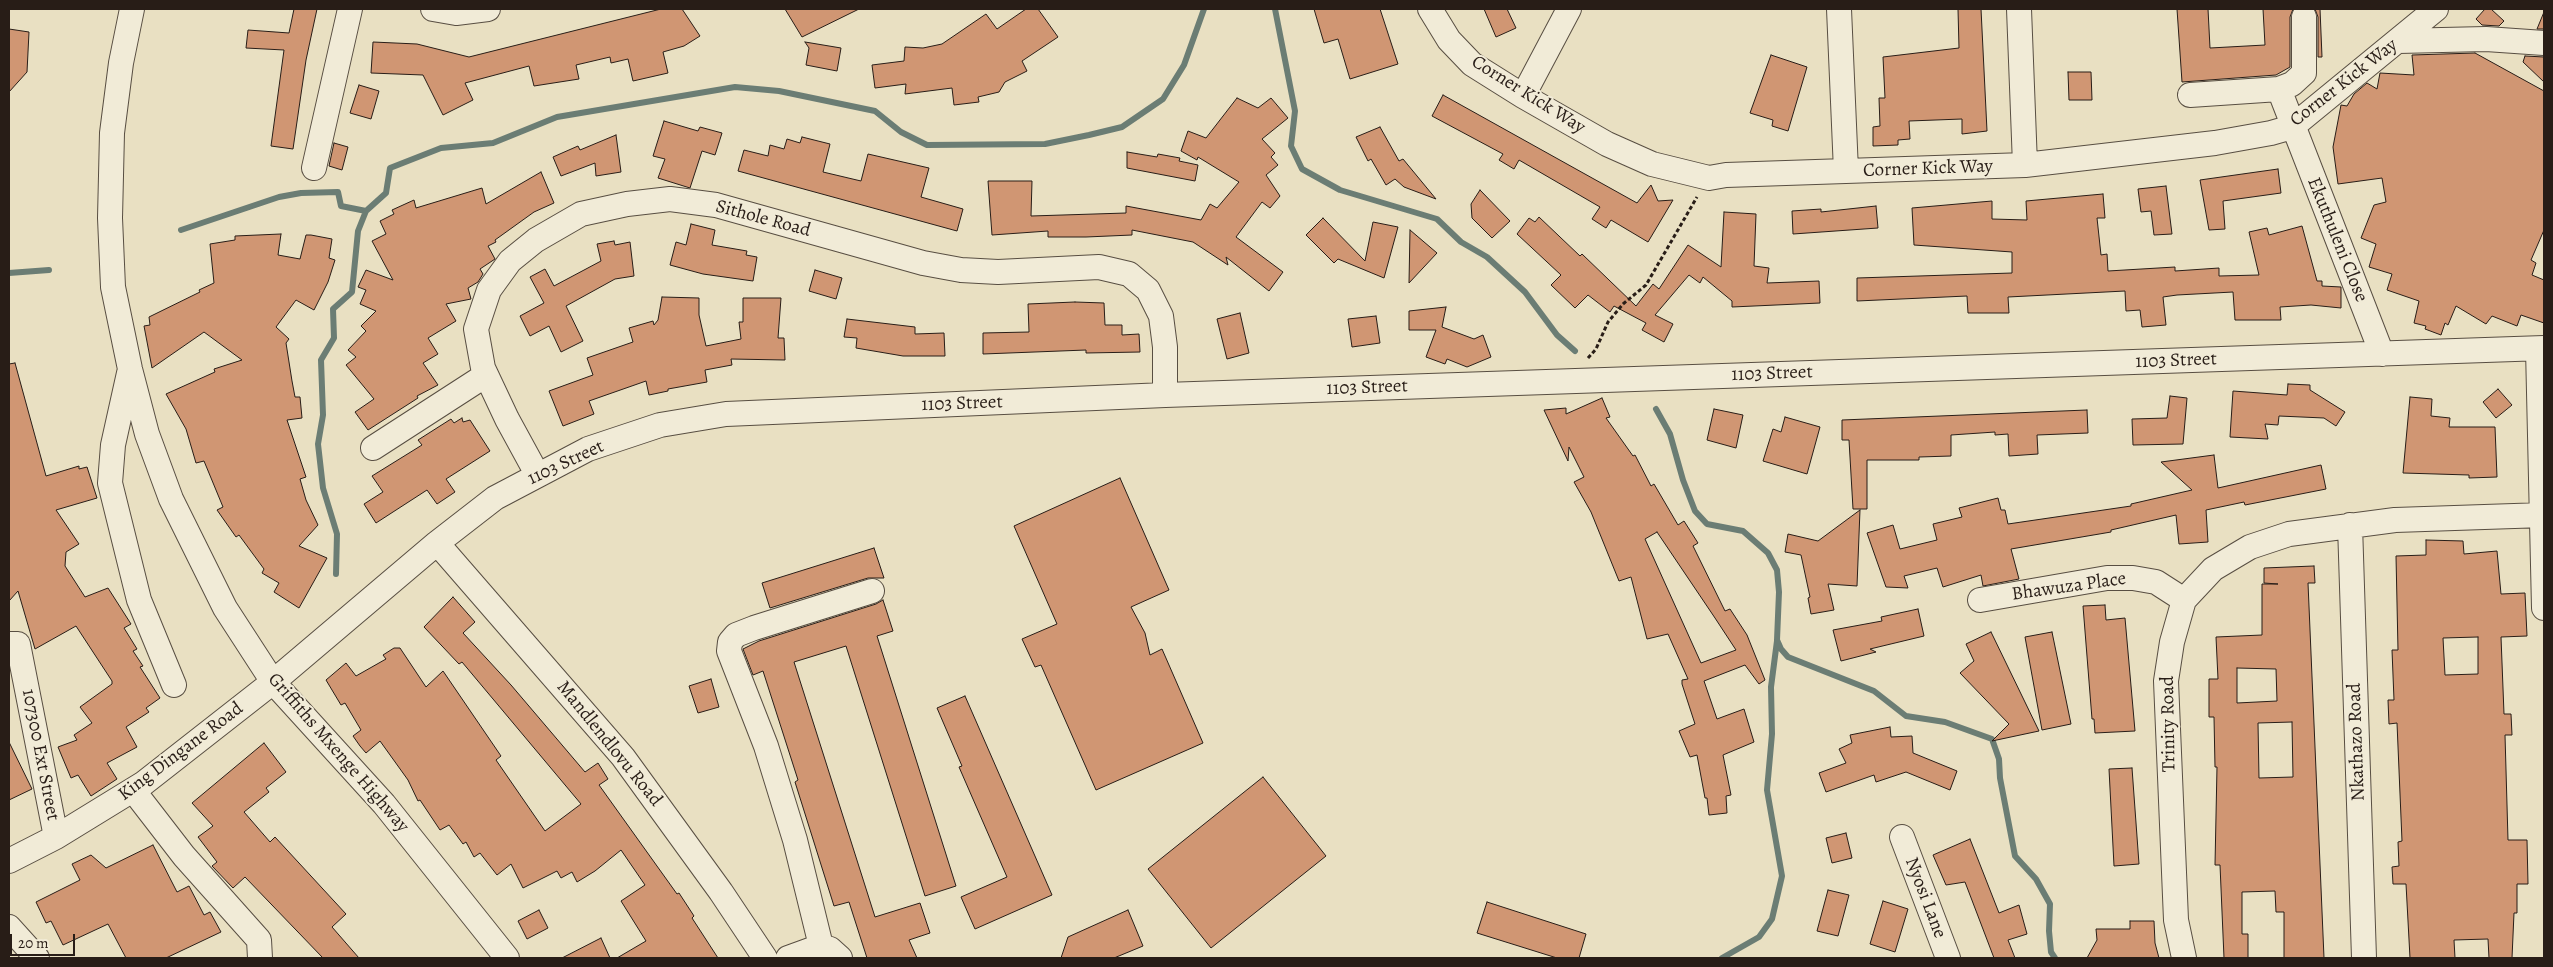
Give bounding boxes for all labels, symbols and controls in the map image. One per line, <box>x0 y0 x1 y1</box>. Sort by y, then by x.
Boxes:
street label: Corner Kick Way <box>2286 34 2402 132</box>
street label: Corner Kick Way <box>1467 51 1589 139</box>
street label: Corner Kick Way <box>1863 155 1993 183</box>
street label: Ekuthuleni Close <box>2302 174 2372 306</box>
street label: Sithole Road <box>713 195 813 243</box>
street label: 1103 Street <box>2135 348 2217 374</box>
street label: 1103 Street <box>1731 361 1813 387</box>
street label: 1103 Street <box>1326 375 1408 401</box>
street label: 1103 Street <box>921 391 1003 417</box>
street label: 1103 Street <box>524 435 608 491</box>
street label: Bhawuza Place <box>2010 568 2128 606</box>
street label: Griffiths Mxenge Highway <box>263 669 413 837</box>
street label: Trinity Road <box>2157 676 2181 772</box>
street label: Mandlendlovu Road <box>551 677 667 811</box>
street label: Nkathazo Road <box>2344 682 2370 802</box>
street label: 107300 Ext Street <box>16 687 64 823</box>
street label: King Dingane Road <box>114 698 248 806</box>
street label: Nyosi Lane <box>1899 854 1951 942</box>
scale bar <box>12 924 78 956</box>
text: 20 m <box>18 933 49 953</box>

